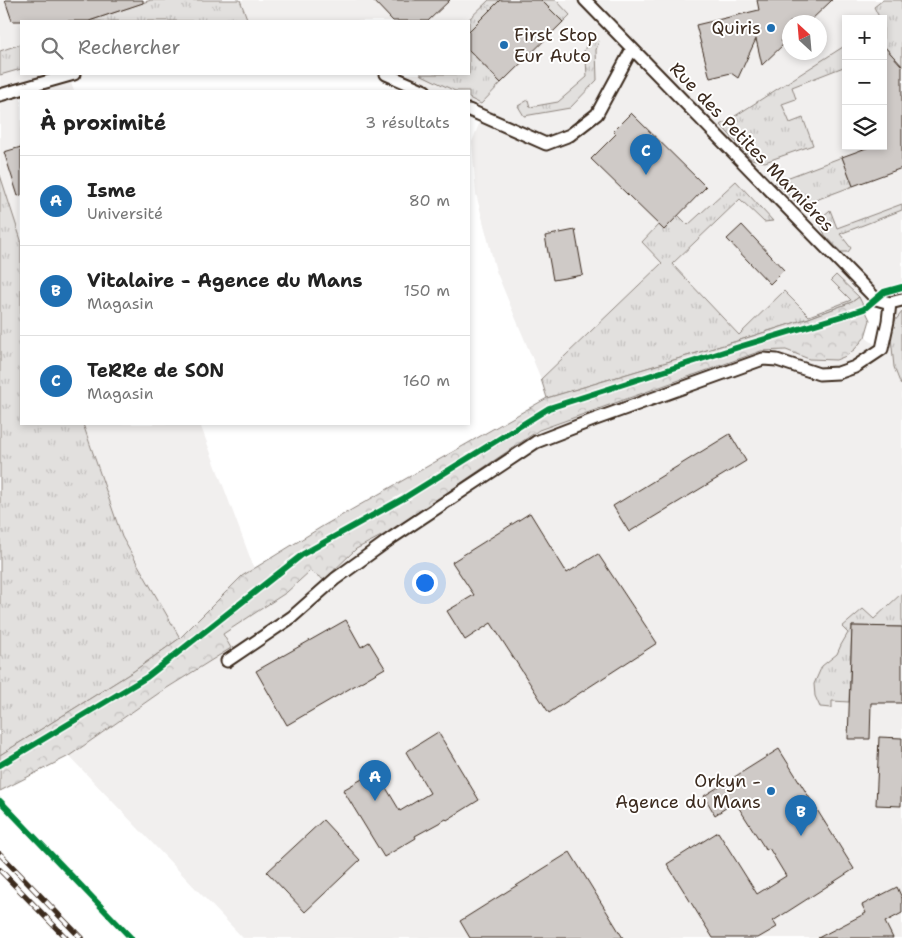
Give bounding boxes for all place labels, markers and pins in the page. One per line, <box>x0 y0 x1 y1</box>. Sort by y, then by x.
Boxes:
place label: Quiris <box>711 16 761 40</box>
marker: Quiris <box>765 22 777 34</box>
place label: First Stop Eur Auto <box>514 23 597 68</box>
marker: First Stop Eur Auto <box>498 39 510 51</box>
pin: C <box>630 134 662 175</box>
pin: A <box>359 760 391 801</box>
place label: Orkyn - Agence du Mans <box>615 769 761 814</box>
marker: Orkyn - Agence du Mans <box>765 785 777 797</box>
pin: B <box>785 795 817 836</box>

